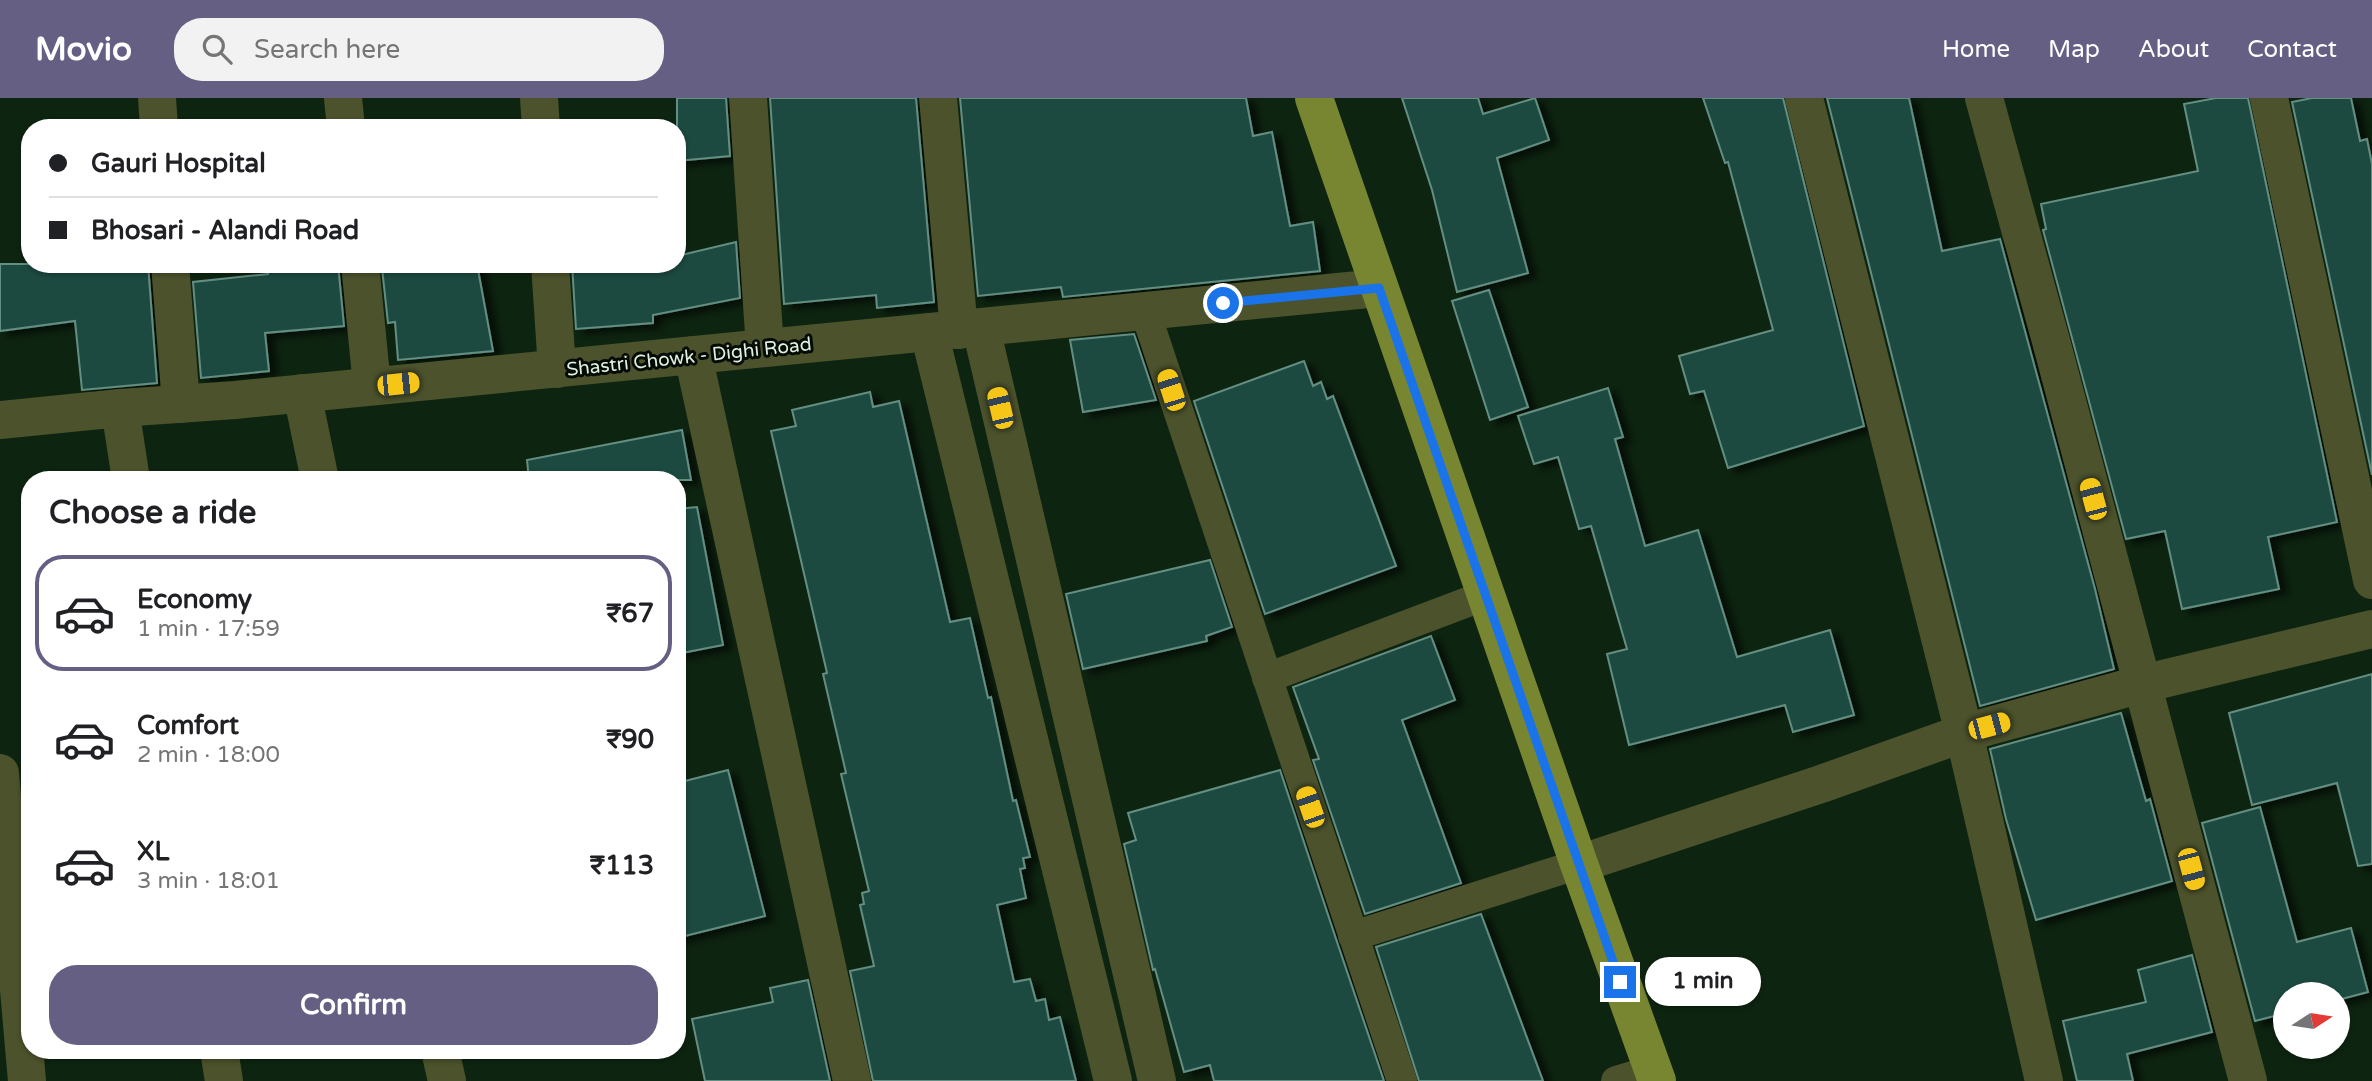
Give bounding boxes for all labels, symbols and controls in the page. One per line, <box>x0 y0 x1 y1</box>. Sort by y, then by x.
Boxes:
search box <box>174 18 664 81</box>
text: Movio <box>35 30 132 69</box>
icon: search <box>198 30 236 68</box>
text: Search here <box>254 34 400 65</box>
text: Home <box>1942 35 2010 64</box>
text: Map <box>2048 35 2100 64</box>
text: About <box>2138 35 2209 64</box>
text: Contact <box>2247 35 2337 64</box>
text: Gauri Hospital <box>91 148 266 179</box>
text: Bhosari - Alandi Road <box>91 215 359 246</box>
route start <box>1207 287 1239 319</box>
street label: Shastri Chowk - Dighi Road <box>566 333 813 381</box>
car <box>1155 367 1188 413</box>
car <box>377 371 420 397</box>
car <box>986 385 1015 431</box>
car <box>2078 476 2109 522</box>
text: Choose a ride <box>49 494 256 532</box>
icon: car <box>53 582 116 645</box>
text: Economy <box>137 584 252 615</box>
text: ₹67 <box>606 598 654 629</box>
text: 1 min · 17:59 <box>137 615 280 643</box>
icon: car <box>53 708 116 771</box>
text: Comfort <box>137 710 239 741</box>
car <box>1966 710 2013 742</box>
text: ₹90 <box>606 724 654 755</box>
text: 2 min · 18:00 <box>137 741 280 769</box>
car <box>1294 784 1327 830</box>
icon: car <box>53 834 116 897</box>
text: XL <box>137 836 169 867</box>
car <box>2176 846 2207 892</box>
text: ₹113 <box>590 850 654 881</box>
text: 3 min · 18:01 <box>137 867 280 895</box>
callout: 1 min <box>1644 958 1760 1006</box>
button: Confirm <box>49 965 658 1045</box>
route end <box>1604 966 1636 998</box>
text: 1 min <box>1672 967 1734 995</box>
north arrow <box>2273 982 2350 1059</box>
map controls <box>2273 982 2350 1059</box>

